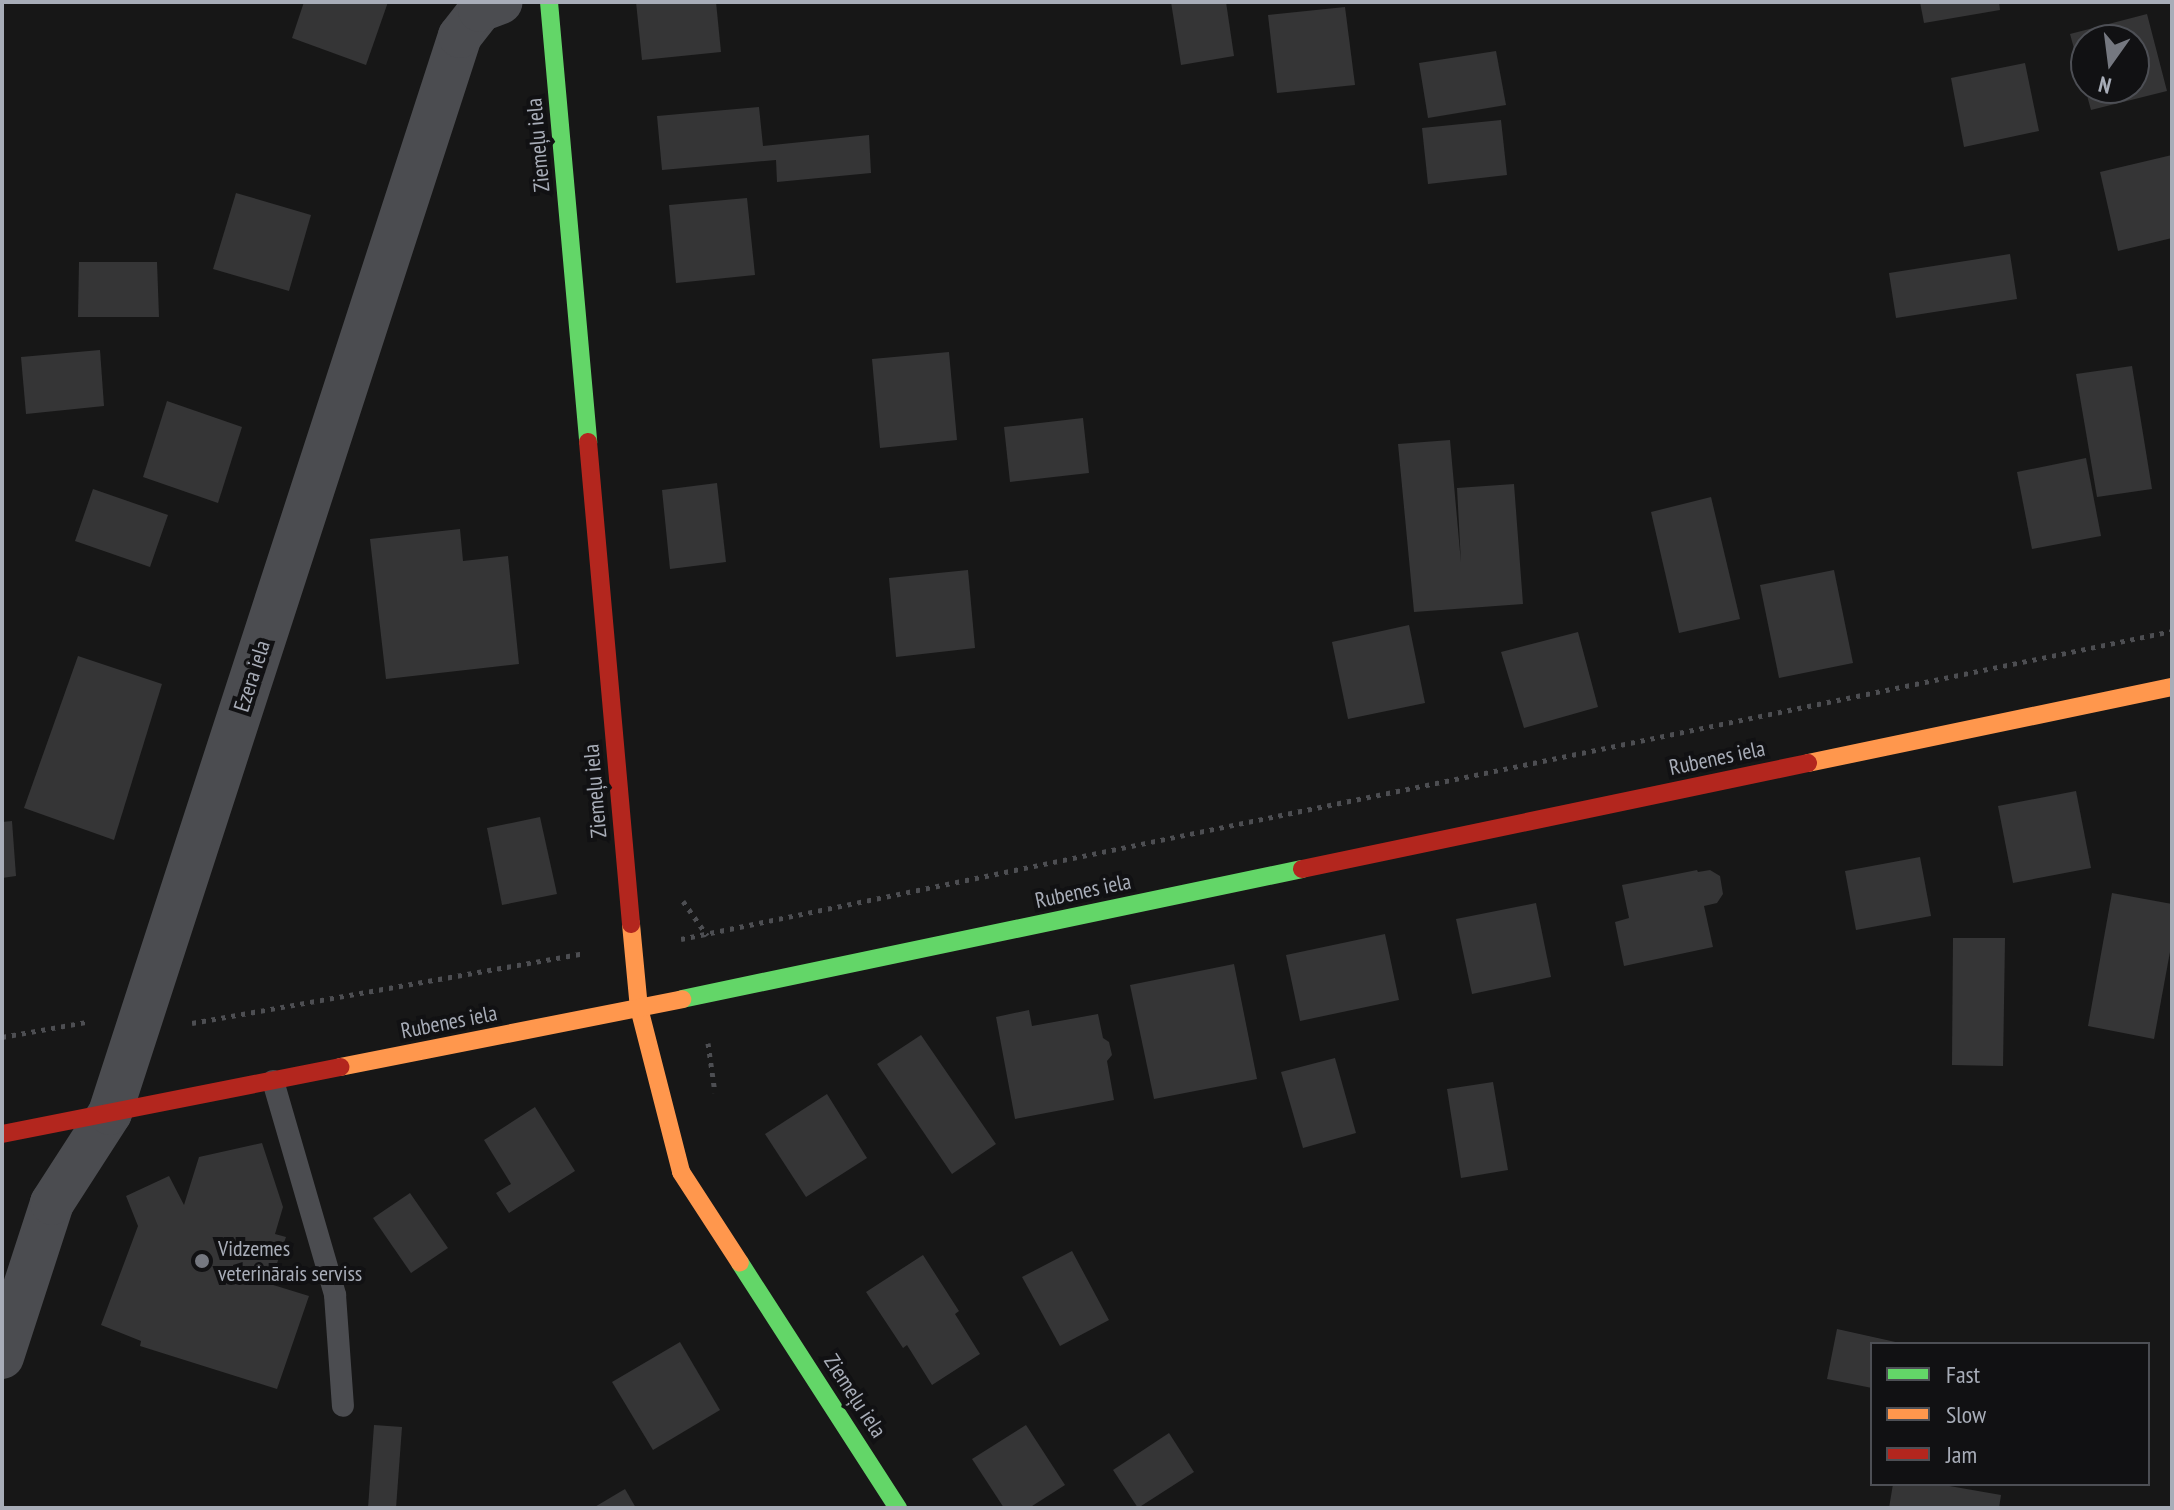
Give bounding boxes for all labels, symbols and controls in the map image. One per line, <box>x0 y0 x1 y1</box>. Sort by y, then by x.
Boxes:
north arrow <box>2070 24 2150 104</box>
text: N <box>2096 70 2114 100</box>
street label: Ziemeļu iela <box>521 97 555 193</box>
street label: Ezera iela <box>228 637 276 715</box>
street label: Rubenes iela <box>1667 735 1767 781</box>
street label: Ziemeļu iela <box>578 743 612 839</box>
street label: Rubenes iela <box>1033 868 1133 914</box>
street label: Rubenes iela <box>399 1000 499 1044</box>
place label: Vidzemes veterinārais serviss <box>218 1235 362 1286</box>
marker: Vidzemes veterinārais serviss <box>193 1252 211 1270</box>
legend <box>1870 1342 2150 1486</box>
street label: Ziemeļu iela <box>818 1349 892 1443</box>
text: Fast <box>1946 1359 1980 1390</box>
text: Slow <box>1946 1399 1986 1430</box>
text: Jam <box>1946 1439 1977 1470</box>

